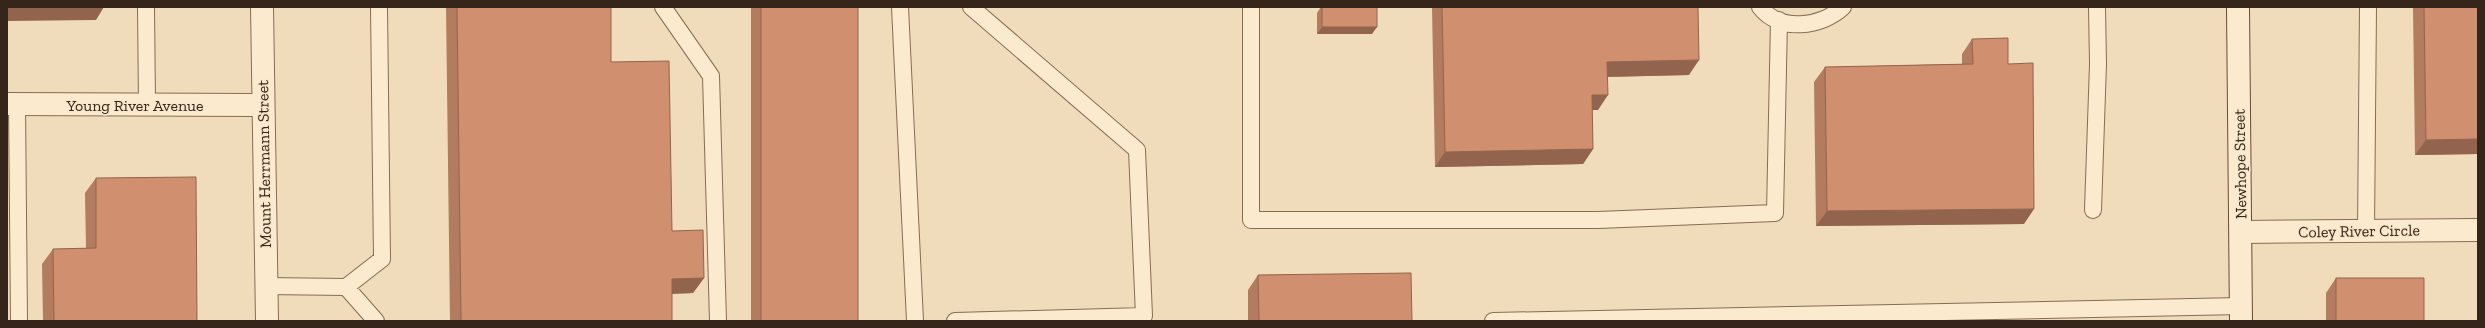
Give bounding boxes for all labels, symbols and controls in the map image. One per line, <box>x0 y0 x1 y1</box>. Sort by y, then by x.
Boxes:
street label: Mount Herrmann Street <box>253 80 275 248</box>
street label: Young River Avenue <box>65 96 204 115</box>
street label: Newhope Street <box>2230 109 2250 219</box>
street label: Coley River Circle <box>2298 220 2420 242</box>

